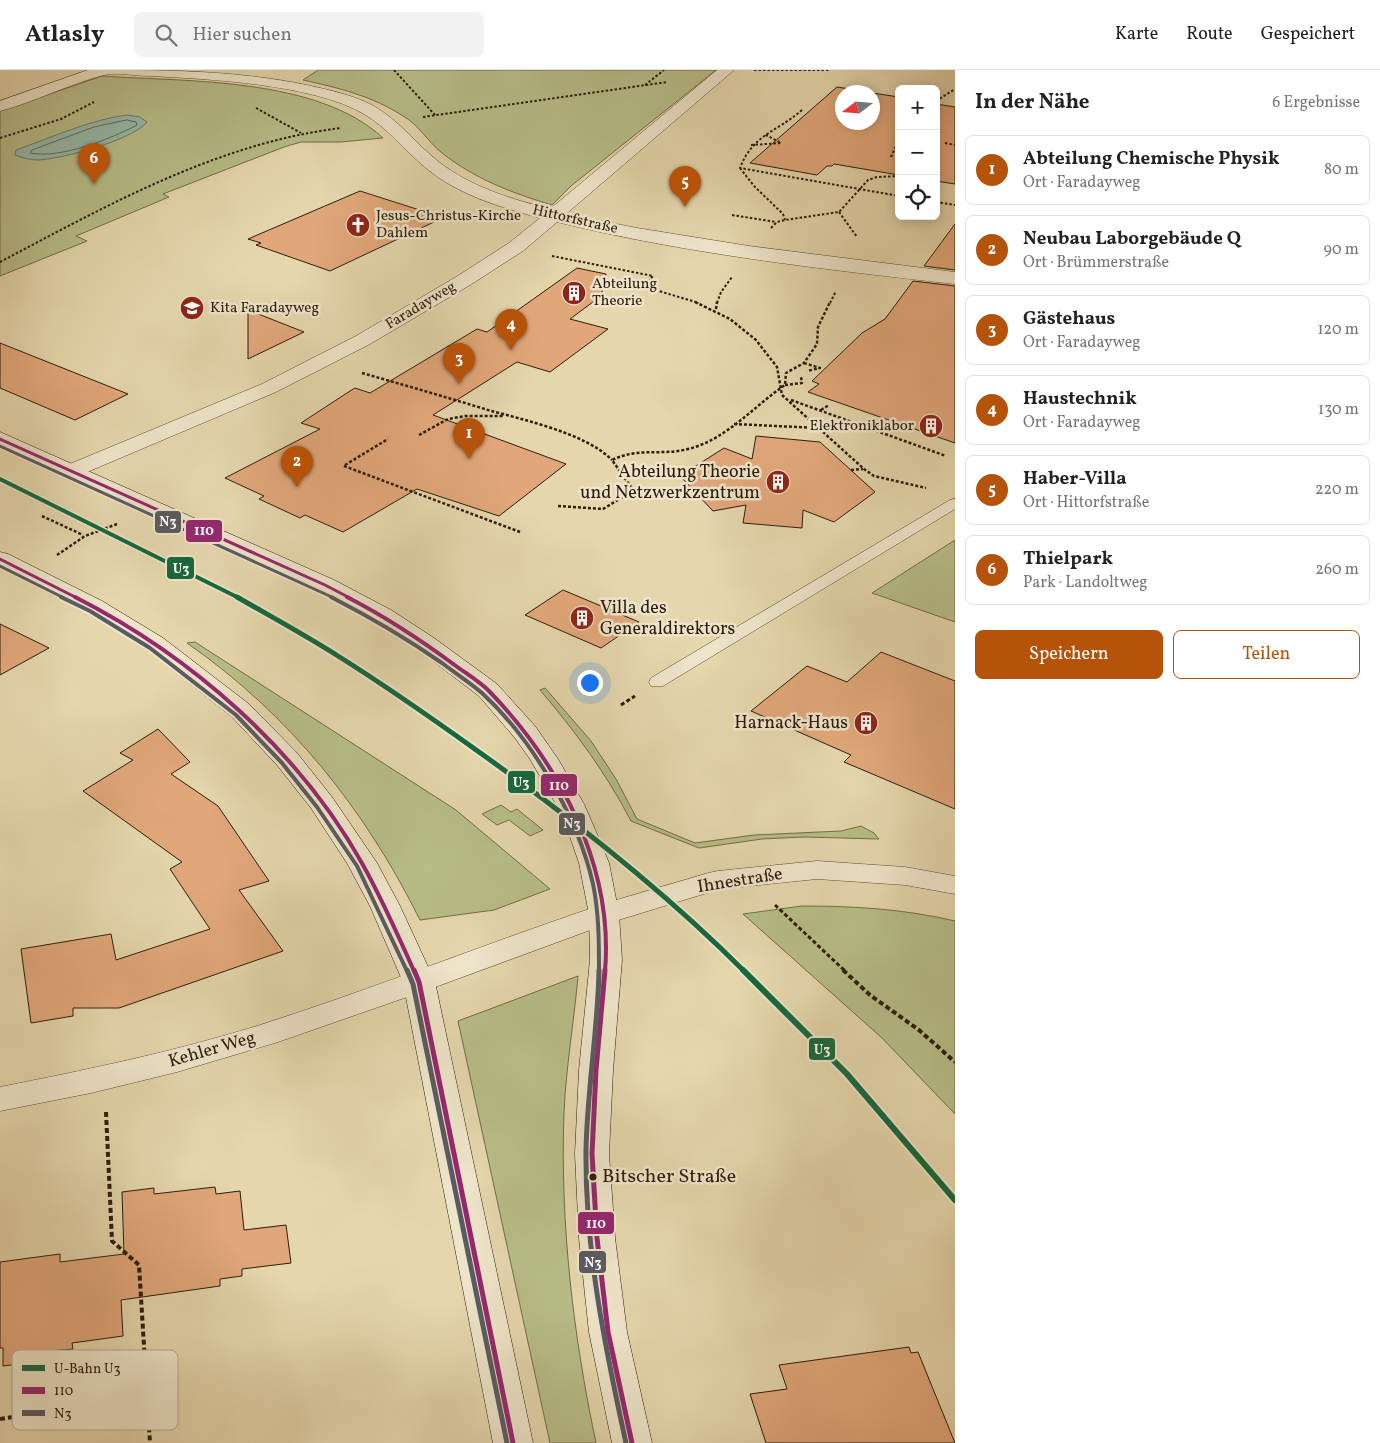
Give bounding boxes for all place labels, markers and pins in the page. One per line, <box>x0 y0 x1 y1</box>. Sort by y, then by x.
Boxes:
pin: 6 <box>78 143 110 184</box>
pin: 5 <box>669 166 701 207</box>
place label: Jesus-Christus-Kirche Dahlem <box>376 206 521 244</box>
church icon: Jesus-Christus-Kirche Dahlem <box>345 212 371 238</box>
place label: Abteilung Theorie <box>592 274 657 312</box>
building icon: Abteilung Theorie <box>561 280 587 306</box>
school or university icon: Kita Faradayweg <box>179 295 205 321</box>
place label: Kita Faradayweg <box>210 298 319 319</box>
pin: 4 <box>495 309 527 350</box>
pin: 3 <box>443 343 475 384</box>
building icon: Elektroniklabor <box>918 413 944 439</box>
place label: Elektroniklabor <box>810 416 914 437</box>
pin: 1 <box>453 418 485 459</box>
pin: 2 <box>281 446 313 487</box>
place label: Abteilung Theorie und Netzwerkzentrum <box>580 460 760 506</box>
building icon: Abteilung Theorie und Netzwerkzentrum <box>765 469 791 495</box>
place label: Villa des Generaldirektors <box>600 596 735 642</box>
building icon: Villa des Generaldirektors <box>569 605 595 631</box>
building icon: Harnack-Haus <box>853 710 879 736</box>
place label: Harnack-Haus <box>734 711 848 736</box>
place label: Bitscher Straße <box>602 1163 736 1191</box>
marker: Bitscher Straße <box>588 1172 598 1182</box>

